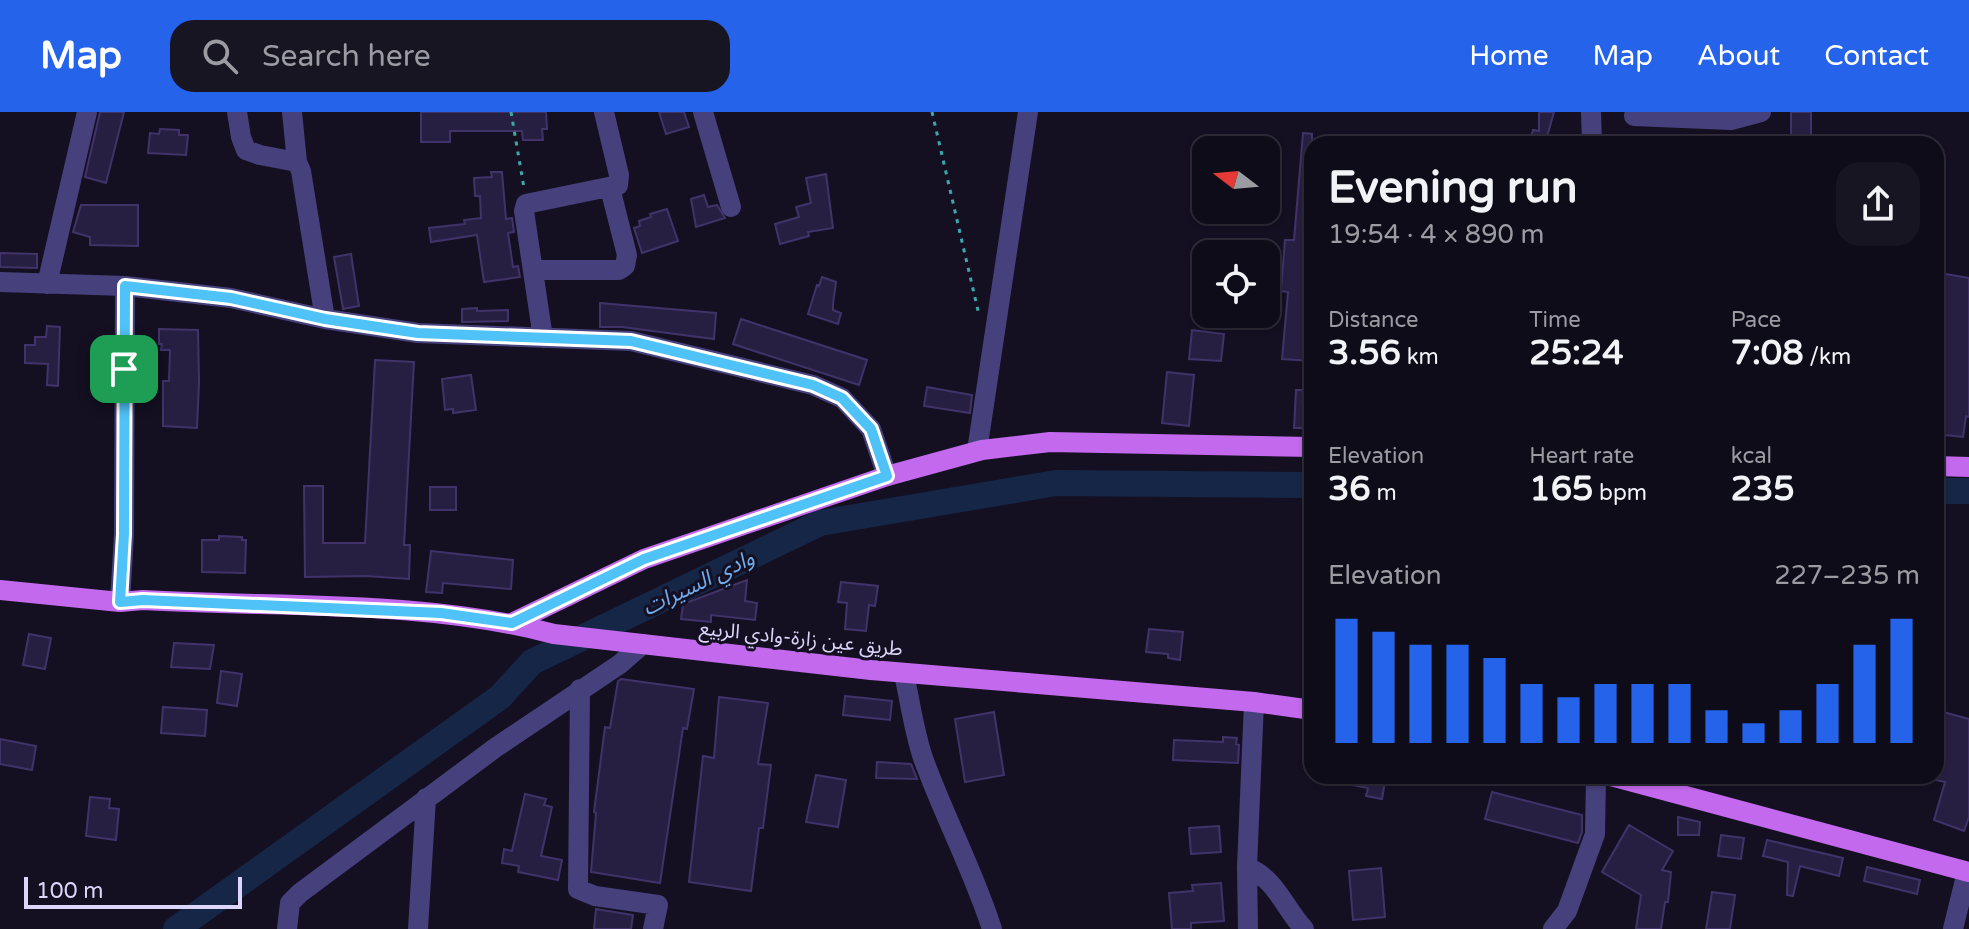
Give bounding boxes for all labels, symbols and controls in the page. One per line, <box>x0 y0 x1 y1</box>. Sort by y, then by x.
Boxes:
search box <box>170 20 730 92</box>
text: Map <box>40 33 122 79</box>
icon: search <box>198 34 242 78</box>
text: Search here <box>262 38 431 75</box>
text: Home <box>1469 39 1549 73</box>
text: Map <box>1593 39 1653 73</box>
text: About <box>1697 39 1780 73</box>
text: Contact <box>1824 39 1929 73</box>
north arrow <box>1192 136 1280 224</box>
map controls <box>1192 136 1280 328</box>
text: Evening run <box>1328 162 1577 215</box>
button: share <box>1836 162 1920 246</box>
text: 19:54 · 4 × 890 m <box>1328 219 1544 250</box>
button: locate <box>1192 240 1280 328</box>
text: Distance <box>1328 307 1419 333</box>
text: Time <box>1529 307 1581 333</box>
text: Pace <box>1731 307 1781 333</box>
text: 3.56 <box>1328 333 1401 374</box>
text: 25:24 <box>1529 333 1624 374</box>
text: 7:08 <box>1731 333 1804 374</box>
pin <box>90 335 158 403</box>
text: km <box>1401 344 1439 370</box>
text: /km <box>1804 344 1851 370</box>
icon: arrive <box>102 347 146 391</box>
text: Elevation <box>1328 443 1424 469</box>
text: Heart rate <box>1529 443 1634 469</box>
text: kcal <box>1731 443 1772 469</box>
text: 36 <box>1328 469 1371 510</box>
text: 165 <box>1529 469 1593 510</box>
text: 235 <box>1731 469 1795 510</box>
text: m <box>1371 480 1397 506</box>
text: bpm <box>1593 480 1647 506</box>
water label: وادي السيرات <box>638 545 761 625</box>
text: Elevation <box>1328 560 1442 591</box>
text: 227–235 m <box>1774 560 1920 591</box>
street label: طريق عين زارة-وادي الربيع <box>698 616 904 664</box>
scale bar <box>24 873 242 909</box>
text: 100 m <box>36 878 103 904</box>

